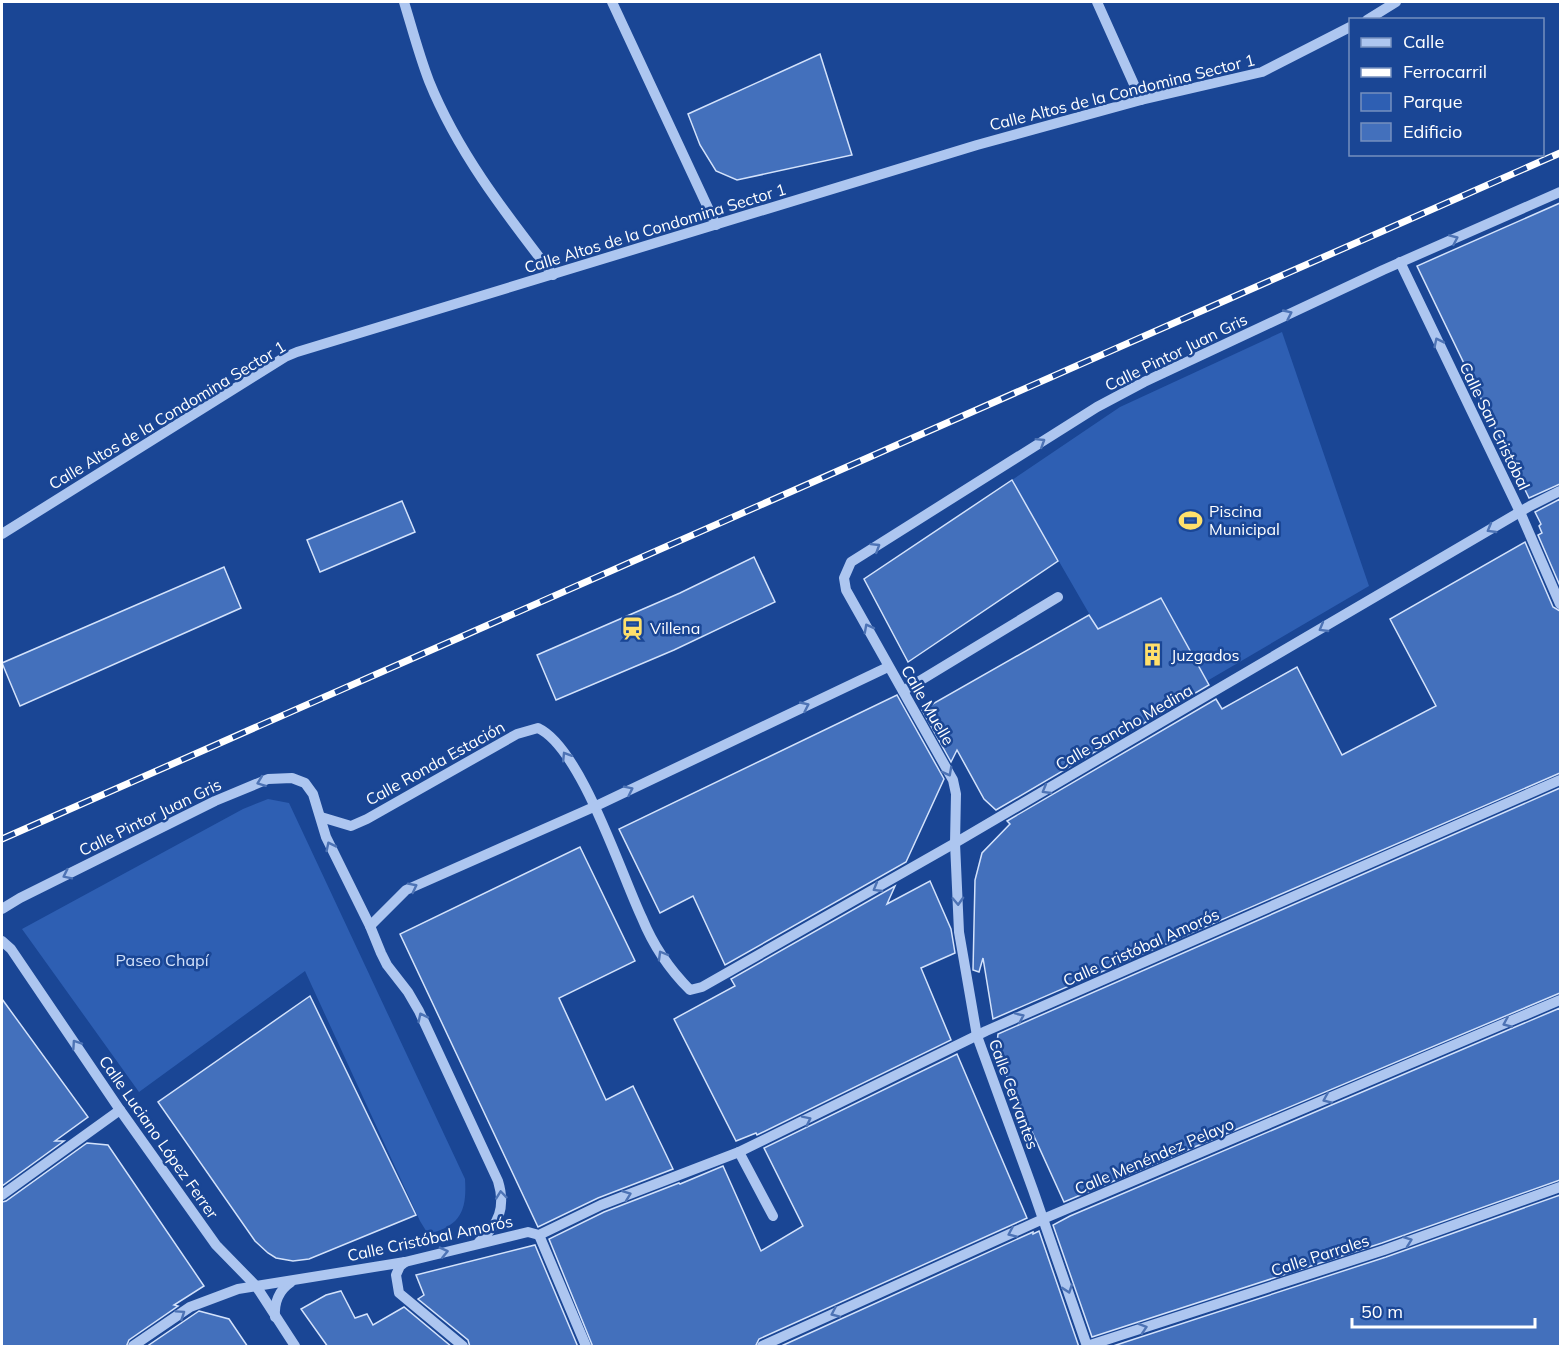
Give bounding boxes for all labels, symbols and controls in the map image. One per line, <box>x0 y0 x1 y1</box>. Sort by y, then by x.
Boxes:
legend <box>1349 18 1544 156</box>
text: Calle <box>1403 30 1444 53</box>
street label: Calle Altos de la Condomina Sector 1 <box>987 49 1257 135</box>
text: Ferrocarril <box>1403 60 1487 83</box>
text: Parque <box>1403 90 1462 113</box>
text: Edificio <box>1403 120 1462 143</box>
street label: Calle Altos de la Condomina Sector 1 <box>522 179 788 277</box>
one-way arrow <box>1447 234 1458 246</box>
street label: Calle Pintor Juan Gris <box>1102 309 1251 395</box>
one-way arrow <box>1282 310 1293 322</box>
street label: Calle Altos de la Condomina Sector 1 <box>45 336 289 494</box>
one-way arrow <box>1434 337 1446 348</box>
street label: Calle San Cristóbal <box>1455 359 1535 493</box>
one-way arrow <box>1034 439 1045 450</box>
place label: Piscina Municipal <box>1209 501 1280 539</box>
sports icon: Piscina Municipal <box>1178 507 1204 533</box>
one-way arrow <box>1487 522 1497 534</box>
one-way arrow <box>870 542 880 554</box>
station icon: Villena <box>619 615 645 641</box>
place label: Villena <box>650 618 700 638</box>
one-way arrow <box>1319 621 1329 632</box>
one-way arrow <box>864 624 875 634</box>
building icon: Juzgados <box>1140 642 1166 668</box>
place label: Juzgados <box>1171 645 1240 665</box>
street label: Calle Muelle <box>897 662 959 748</box>
street label: Calle Sancho Medina <box>1052 680 1196 774</box>
one-way arrow <box>799 701 810 713</box>
street label: Calle Ronda Estación <box>362 716 508 810</box>
one-way arrow <box>562 752 573 763</box>
one-way arrow <box>941 766 952 777</box>
street label: Calle Pintor Juan Gris <box>76 774 225 860</box>
one-way arrow <box>257 775 268 787</box>
one-way arrow <box>1042 783 1052 794</box>
one-way arrow <box>623 786 634 797</box>
one-way arrow <box>326 841 338 852</box>
one-way arrow <box>62 868 73 879</box>
one-way arrow <box>873 880 883 892</box>
one-way arrow <box>407 883 417 894</box>
one-way arrow <box>951 897 964 906</box>
street label: Calle Cristóbal Amorós <box>1060 904 1222 990</box>
park label: Paseo Chapí <box>116 950 210 970</box>
one-way arrow <box>658 951 669 961</box>
one-way arrow <box>1014 1012 1025 1024</box>
one-way arrow <box>417 1013 429 1024</box>
one-way arrow <box>1502 1016 1513 1028</box>
street label: Calle Cervantes <box>985 1036 1043 1152</box>
one-way arrow <box>72 1040 83 1051</box>
street label: Calle Luciano López Ferrer <box>95 1052 223 1223</box>
one-way arrow <box>1322 1092 1333 1104</box>
street label: Calle Menéndez Pelayo <box>1071 1113 1237 1199</box>
one-way arrow <box>800 1115 811 1127</box>
one-way arrow <box>495 1190 507 1199</box>
one-way arrow <box>621 1190 632 1202</box>
street label: Calle Cristóbal Amorós <box>345 1211 515 1265</box>
one-way arrow <box>1008 1225 1019 1237</box>
street label: Calle Parrales <box>1268 1230 1372 1280</box>
one-way arrow <box>1402 1236 1413 1249</box>
one-way arrow <box>438 1246 448 1259</box>
one-way arrow <box>1060 1283 1073 1294</box>
scale bar <box>1352 1291 1535 1329</box>
text: 50 m <box>1361 1300 1403 1323</box>
one-way arrow <box>830 1306 841 1318</box>
one-way arrow <box>175 1309 185 1321</box>
one-way arrow <box>1137 1323 1148 1336</box>

